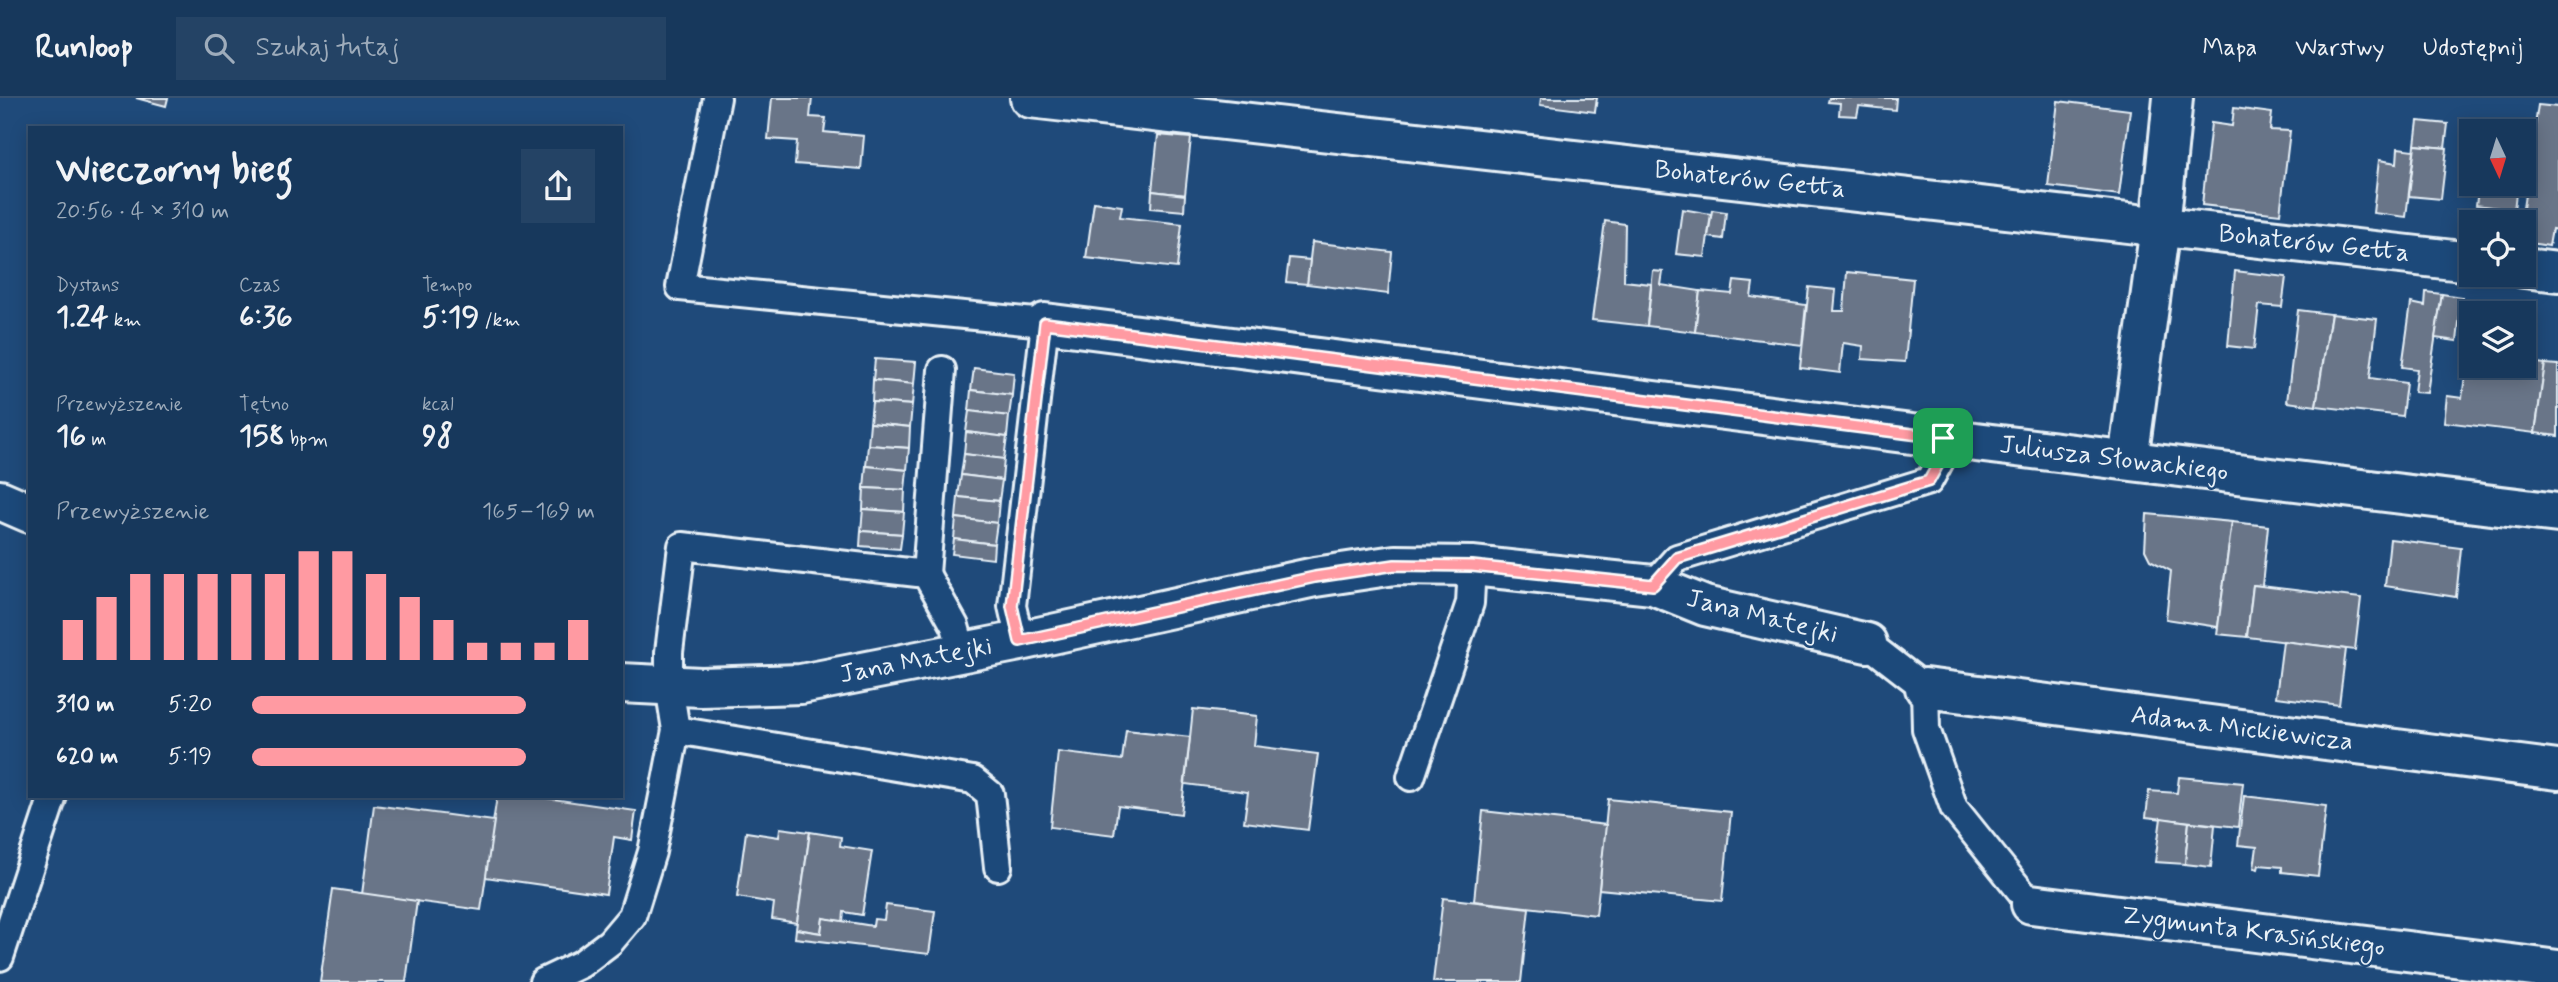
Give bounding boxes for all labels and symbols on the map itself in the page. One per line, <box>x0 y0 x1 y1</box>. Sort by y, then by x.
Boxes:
north arrow <box>2459 119 2536 196</box>
street label: Bohaterów Getta <box>1653 153 1847 207</box>
street label: Bohaterów Getta <box>2217 217 2411 271</box>
pin <box>1913 408 1973 468</box>
street label: Juliusza Słowackiego <box>1998 428 2230 490</box>
street label: Jana Matejki <box>1683 582 1841 652</box>
street label: Jana Matejki <box>837 630 995 692</box>
street label: Adama Mickiewicza <box>2129 699 2355 759</box>
street label: Zygmunta Krasińskiego <box>2119 899 2387 967</box>

